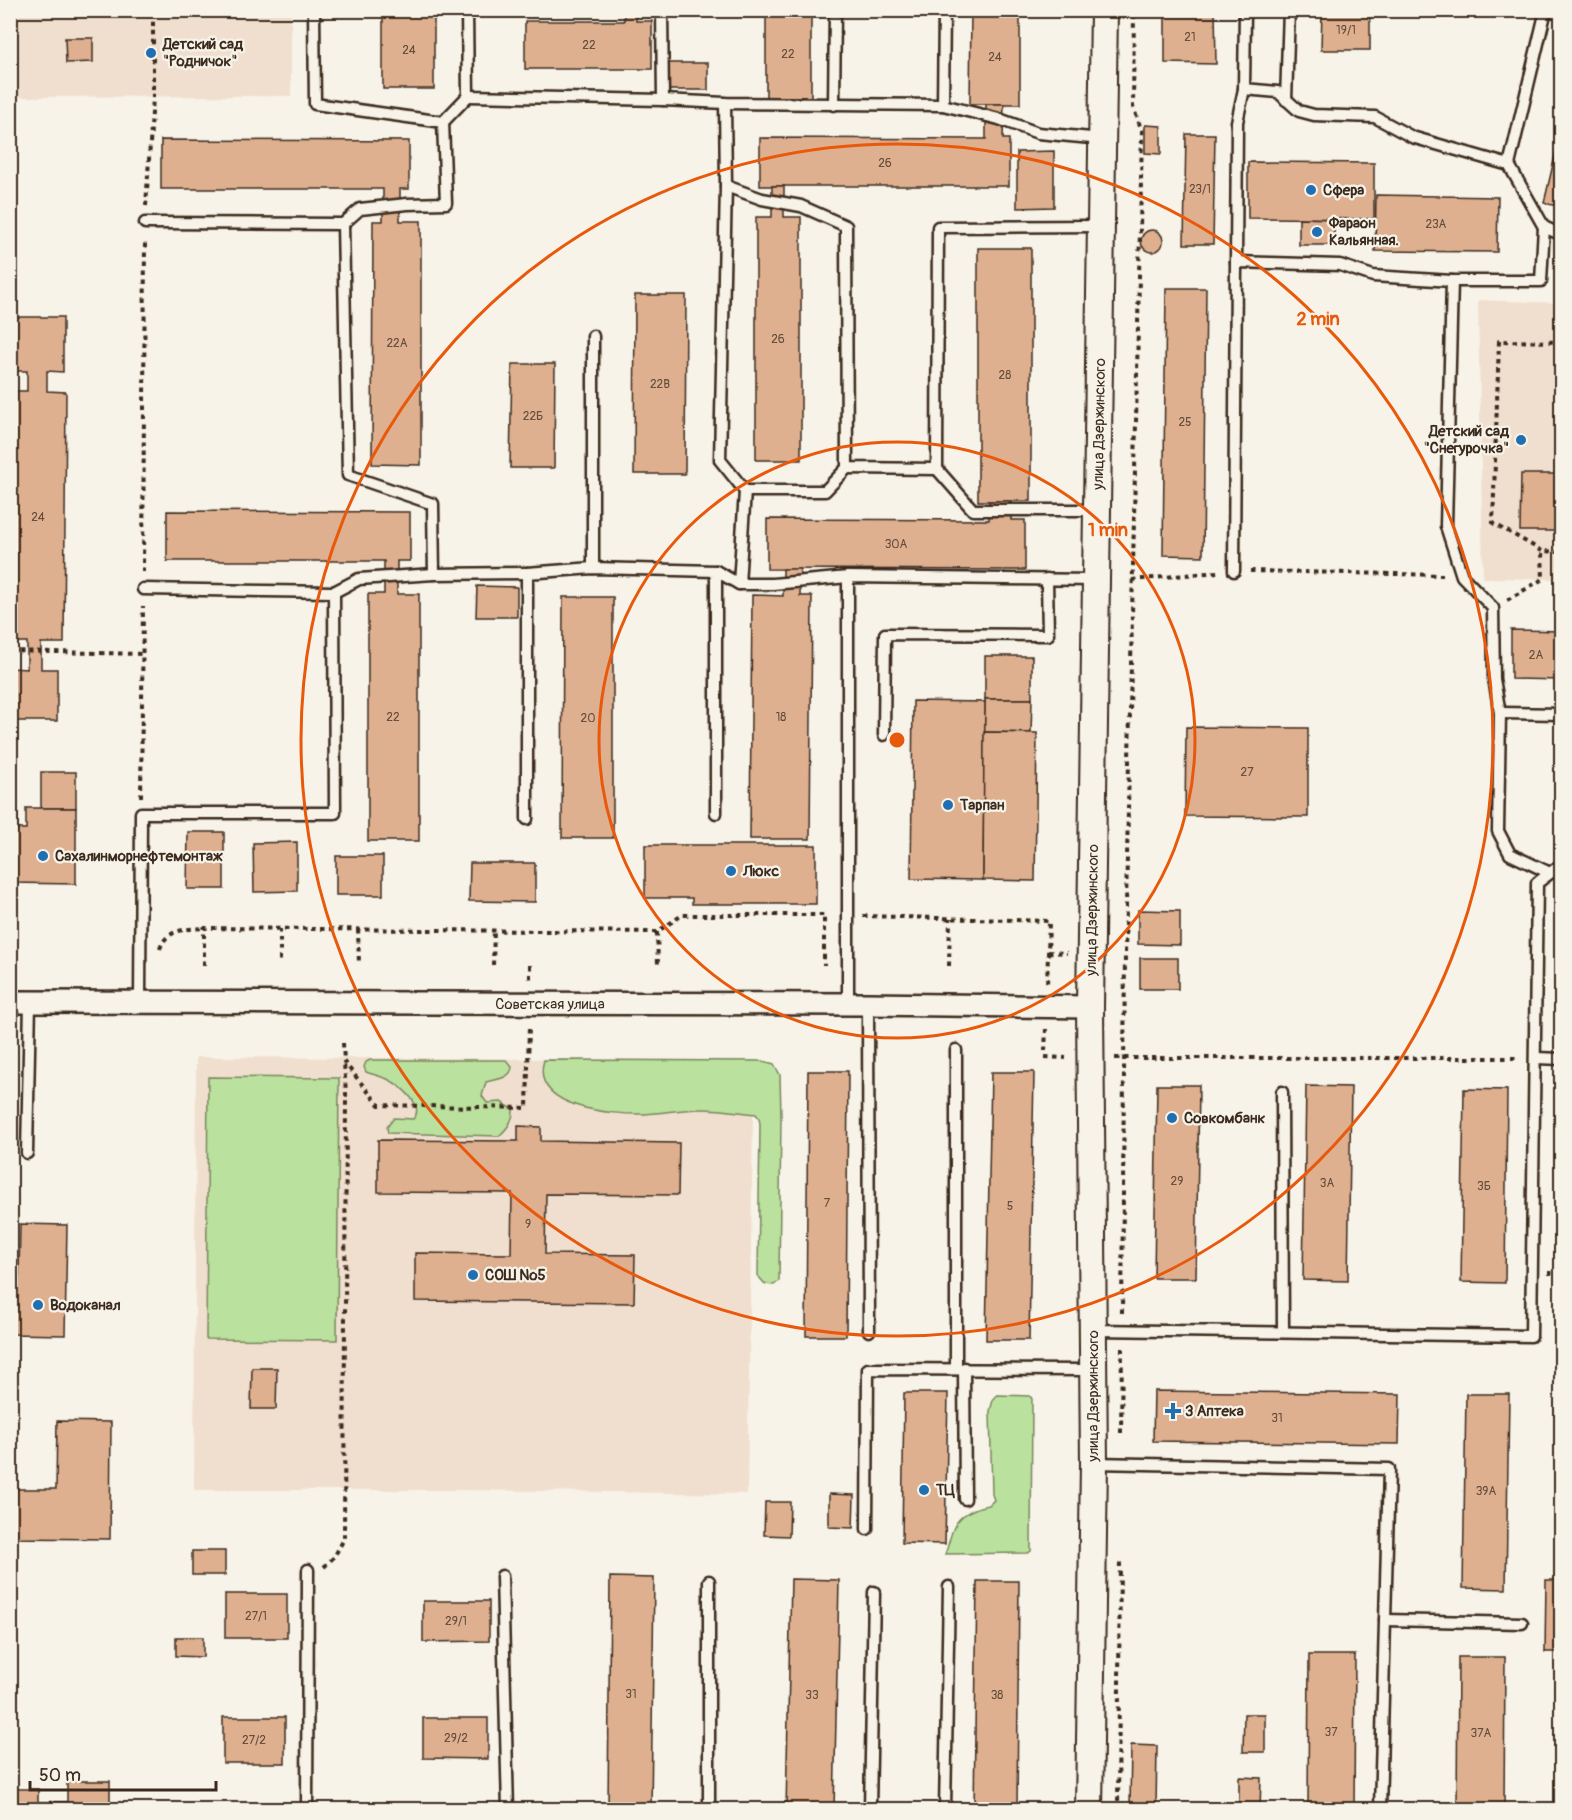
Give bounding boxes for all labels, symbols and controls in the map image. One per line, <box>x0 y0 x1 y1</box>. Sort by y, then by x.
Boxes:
house number: 19/1 <box>1336 23 1356 38</box>
house number: 21 <box>1184 30 1196 45</box>
place label: Детский сад "Родничок" <box>162 35 244 71</box>
house number: 22 <box>582 38 596 53</box>
house number: 24 <box>402 43 416 58</box>
marker: Детский сад "Родничок" <box>144 46 158 60</box>
house number: 22 <box>781 47 795 62</box>
house number: 24 <box>988 50 1002 65</box>
house number: 26 <box>878 156 892 171</box>
place label: Сфера <box>1323 181 1364 200</box>
house number: 23/1 <box>1189 182 1211 197</box>
marker: Сфера <box>1304 183 1318 197</box>
place label: Фараон Кальянная. <box>1328 214 1399 250</box>
house number: 23А <box>1426 217 1447 232</box>
marker: Фараон Кальянная. <box>1310 225 1324 239</box>
text: 2 min <box>1296 308 1340 331</box>
house number: 26 <box>771 332 785 347</box>
house number: 22А <box>386 336 408 351</box>
street label: улица Дзержинского <box>1089 358 1110 491</box>
house number: 28 <box>999 368 1011 383</box>
house number: 22В <box>650 377 670 392</box>
house number: 22Б <box>523 409 543 424</box>
house number: 25 <box>1178 415 1192 430</box>
place label: Детский сад "Снегурочка" <box>1424 422 1510 458</box>
marker: Детский сад "Снегурочка" <box>1514 433 1528 447</box>
house number: 24 <box>31 510 45 525</box>
text: 1 min <box>1088 519 1128 542</box>
house number: 30А <box>885 537 908 552</box>
house number: 2А <box>1529 648 1543 663</box>
house number: 22 <box>386 710 400 725</box>
house number: 18 <box>776 710 786 725</box>
house number: 20 <box>581 711 595 726</box>
centre of rings <box>887 730 907 750</box>
house number: 27 <box>1240 765 1254 780</box>
place label: Тарпан <box>959 796 1005 815</box>
marker: Тарпан <box>941 798 955 812</box>
street label: улица Дзержинского <box>1082 844 1103 977</box>
place label: Сахалинморнефтемонтаж <box>55 847 223 866</box>
marker: Сахалинморнефтемонтаж <box>36 849 50 863</box>
place label: Люкс <box>742 862 779 881</box>
marker: Люкс <box>724 864 738 878</box>
street label: Советская улица <box>495 995 605 1014</box>
place label: Совкомбанк <box>1184 1109 1265 1128</box>
marker: Совкомбанк <box>1165 1111 1179 1125</box>
house number: 29 <box>1171 1174 1183 1189</box>
house number: 3А <box>1320 1176 1334 1191</box>
house number: 3Б <box>1477 1179 1491 1194</box>
house number: 7 <box>824 1196 831 1211</box>
house number: 5 <box>1007 1199 1013 1214</box>
house number: 9 <box>525 1217 531 1232</box>
place label: СОШ №5 <box>485 1266 546 1285</box>
marker: СОШ №5 <box>466 1268 480 1282</box>
place label: Водоканал <box>50 1296 121 1315</box>
marker: Водоканал <box>31 1298 45 1312</box>
street label: улица Дзержинского <box>1084 1330 1103 1463</box>
place label: 3 Аптека <box>1185 1402 1244 1421</box>
marker: 3 Аптека <box>1166 1404 1180 1418</box>
house number: 31 <box>1271 1411 1283 1426</box>
place label: ТЦ <box>935 1481 955 1500</box>
marker: ТЦ <box>917 1483 931 1497</box>
house number: 39А <box>1476 1484 1497 1499</box>
house number: 27/1 <box>245 1609 267 1624</box>
house number: 29/1 <box>445 1614 467 1629</box>
house number: 31 <box>625 1687 637 1702</box>
house number: 33 <box>805 1688 819 1703</box>
house number: 38 <box>991 1688 1003 1703</box>
house number: 37 <box>1324 1725 1338 1740</box>
house number: 37А <box>1471 1726 1492 1741</box>
house number: 29/2 <box>444 1731 468 1746</box>
house number: 27/2 <box>242 1733 266 1748</box>
scale bar <box>30 1754 216 1792</box>
text: 50 m <box>39 1764 81 1787</box>

